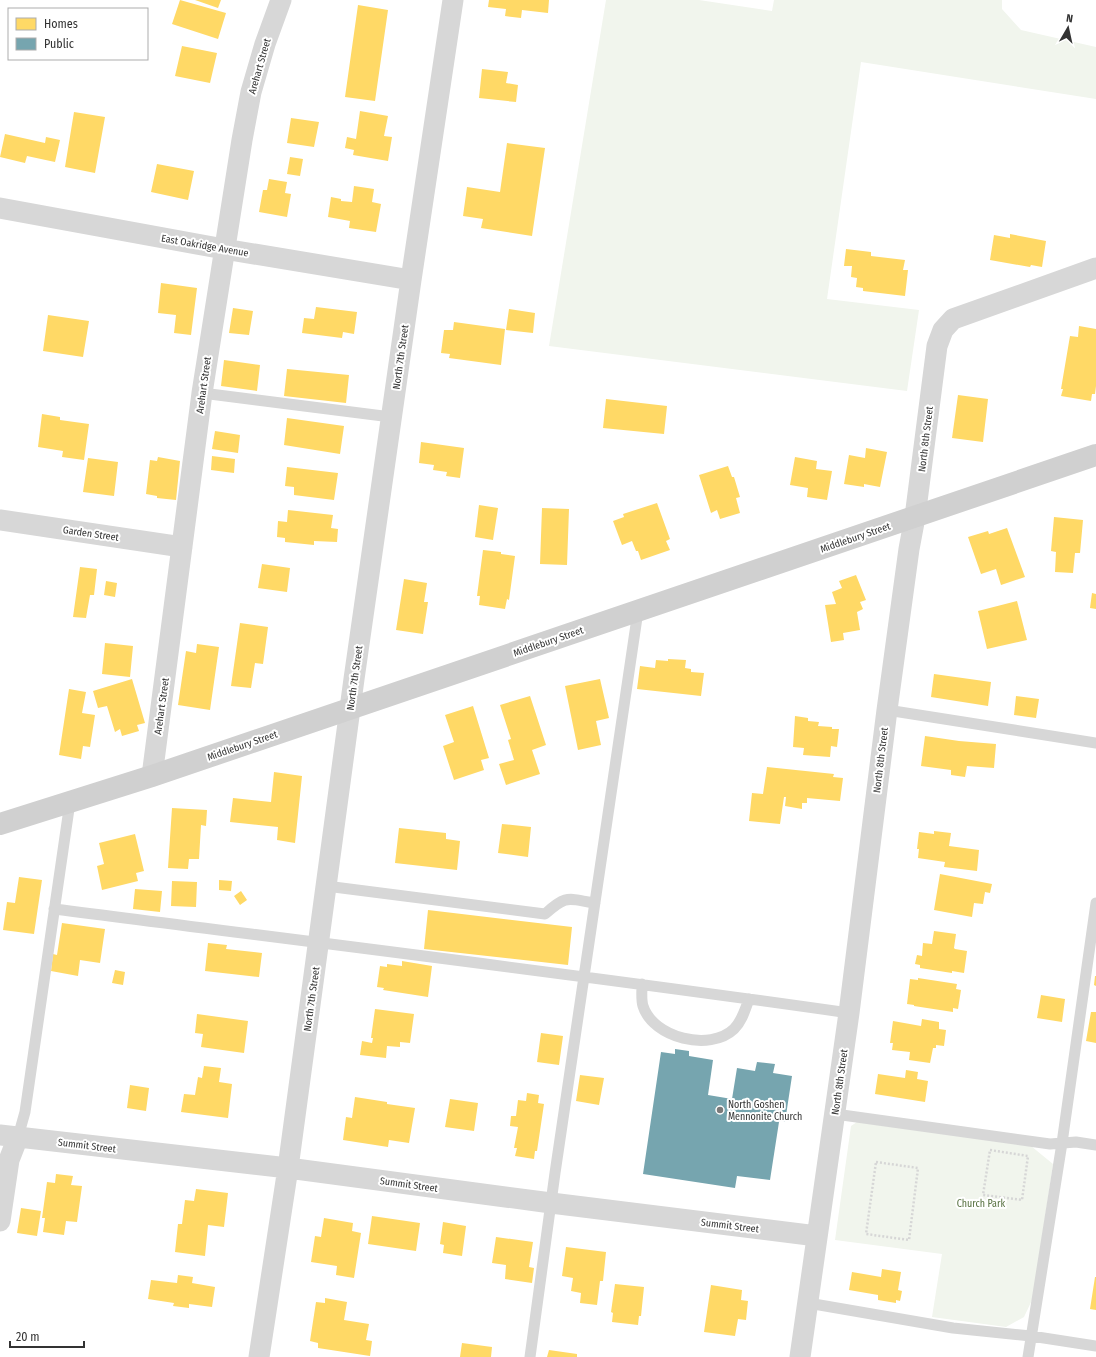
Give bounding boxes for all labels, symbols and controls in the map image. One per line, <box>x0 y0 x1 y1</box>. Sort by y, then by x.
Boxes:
legend <box>8 8 148 60</box>
north arrow <box>1048 8 1088 48</box>
text: N <box>1065 12 1074 26</box>
text: Homes <box>44 17 78 31</box>
street label: Arehart Street <box>246 36 274 95</box>
text: Public <box>44 37 74 51</box>
street label: East Oakridge Avenue <box>160 232 249 260</box>
street label: North 7th Street <box>391 323 412 390</box>
street label: Arehart Street <box>194 355 214 414</box>
street label: North 8th Street <box>916 405 936 473</box>
street label: Middlebury Street <box>819 520 893 556</box>
street label: Garden Street <box>62 524 120 544</box>
street label: Middlebury Street <box>512 624 586 660</box>
street label: North 7th Street <box>345 644 366 711</box>
street label: Arehart Street <box>152 676 172 735</box>
street label: North 8th Street <box>871 726 891 794</box>
street label: Middlebury Street <box>206 728 280 764</box>
street label: North 7th Street <box>302 965 323 1032</box>
street label: North 8th Street <box>829 1048 851 1116</box>
place label: North Goshen Mennonite Church <box>728 1099 802 1123</box>
marker: North Goshen Mennonite Church <box>715 1105 725 1115</box>
street label: Summit Street <box>57 1136 117 1156</box>
street label: Summit Street <box>379 1175 439 1195</box>
park label: Church Park <box>957 1198 1006 1210</box>
street label: Summit Street <box>700 1216 760 1236</box>
scale bar <box>10 1323 84 1349</box>
text: 20 m <box>16 1330 40 1344</box>

